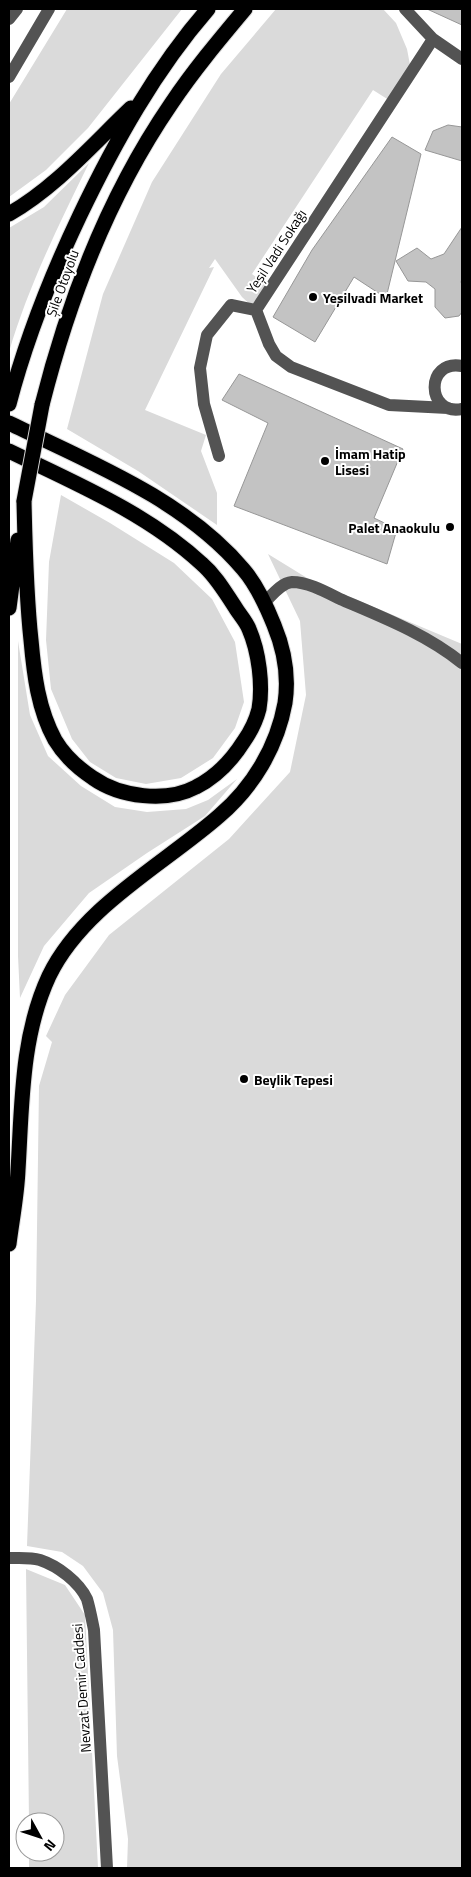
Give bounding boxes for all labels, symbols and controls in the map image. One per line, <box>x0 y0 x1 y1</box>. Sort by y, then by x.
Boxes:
street label: Yeşil Vadi Sokağı <box>241 205 311 297</box>
street label: Şile Otoyolu <box>40 246 84 320</box>
place label: Yeşilvadi Market <box>323 287 423 308</box>
marker: Yeşilvadi Market <box>307 291 319 303</box>
place label: İmam Hatip Lisesi <box>335 443 406 480</box>
marker: İmam Hatip Lisesi <box>319 455 331 467</box>
place label: Palet Anaokulu <box>348 517 440 538</box>
marker: Palet Anaokulu <box>444 521 456 533</box>
place label: Beylik Tepesi <box>254 1069 333 1090</box>
marker: Beylik Tepesi <box>238 1073 250 1085</box>
street label: Nevzat Demir Caddesi <box>66 1623 96 1753</box>
north arrow <box>15 1812 65 1862</box>
text: N <box>39 1835 62 1856</box>

